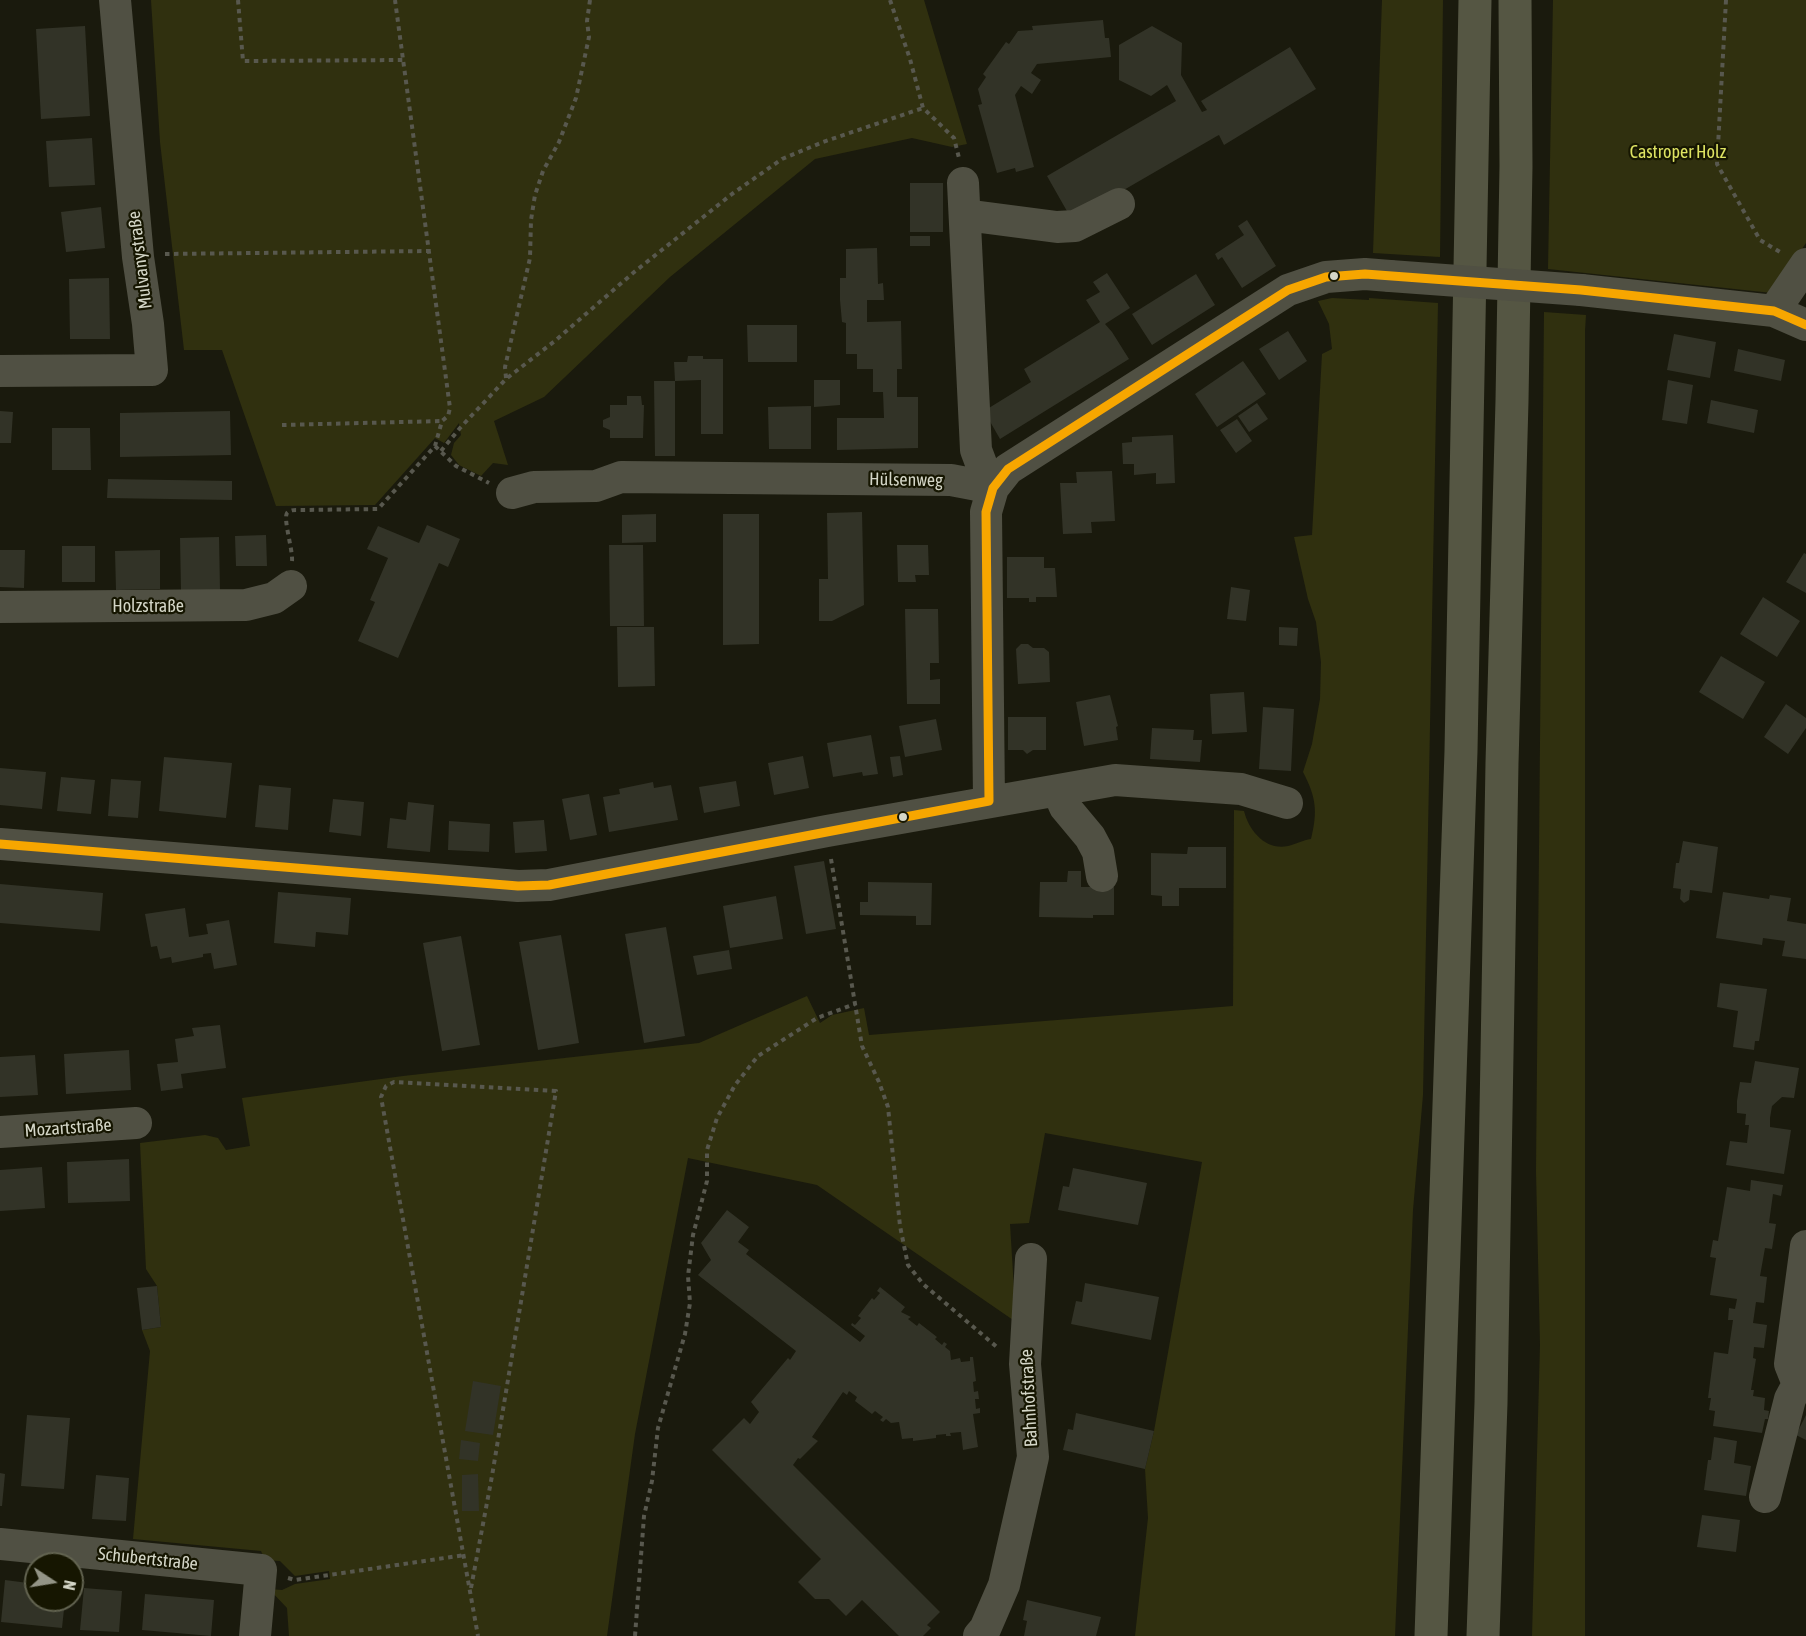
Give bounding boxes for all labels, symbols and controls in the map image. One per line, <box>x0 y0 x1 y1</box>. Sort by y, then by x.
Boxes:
park label: Castroper Holz <box>1630 141 1726 163</box>
street label: Mulvanystraße <box>123 210 157 310</box>
unlabelled marker <box>1328 270 1340 282</box>
street label: Hülsenweg <box>869 469 943 491</box>
street label: Holzstraße <box>112 595 184 617</box>
unlabelled marker <box>897 811 909 823</box>
street label: Mozartstraße <box>24 1114 112 1142</box>
street label: Bahnhofstraße <box>1016 1348 1042 1448</box>
street label: Schubertstraße <box>97 1543 199 1575</box>
north arrow <box>24 1552 84 1612</box>
text: N <box>60 1579 79 1592</box>

